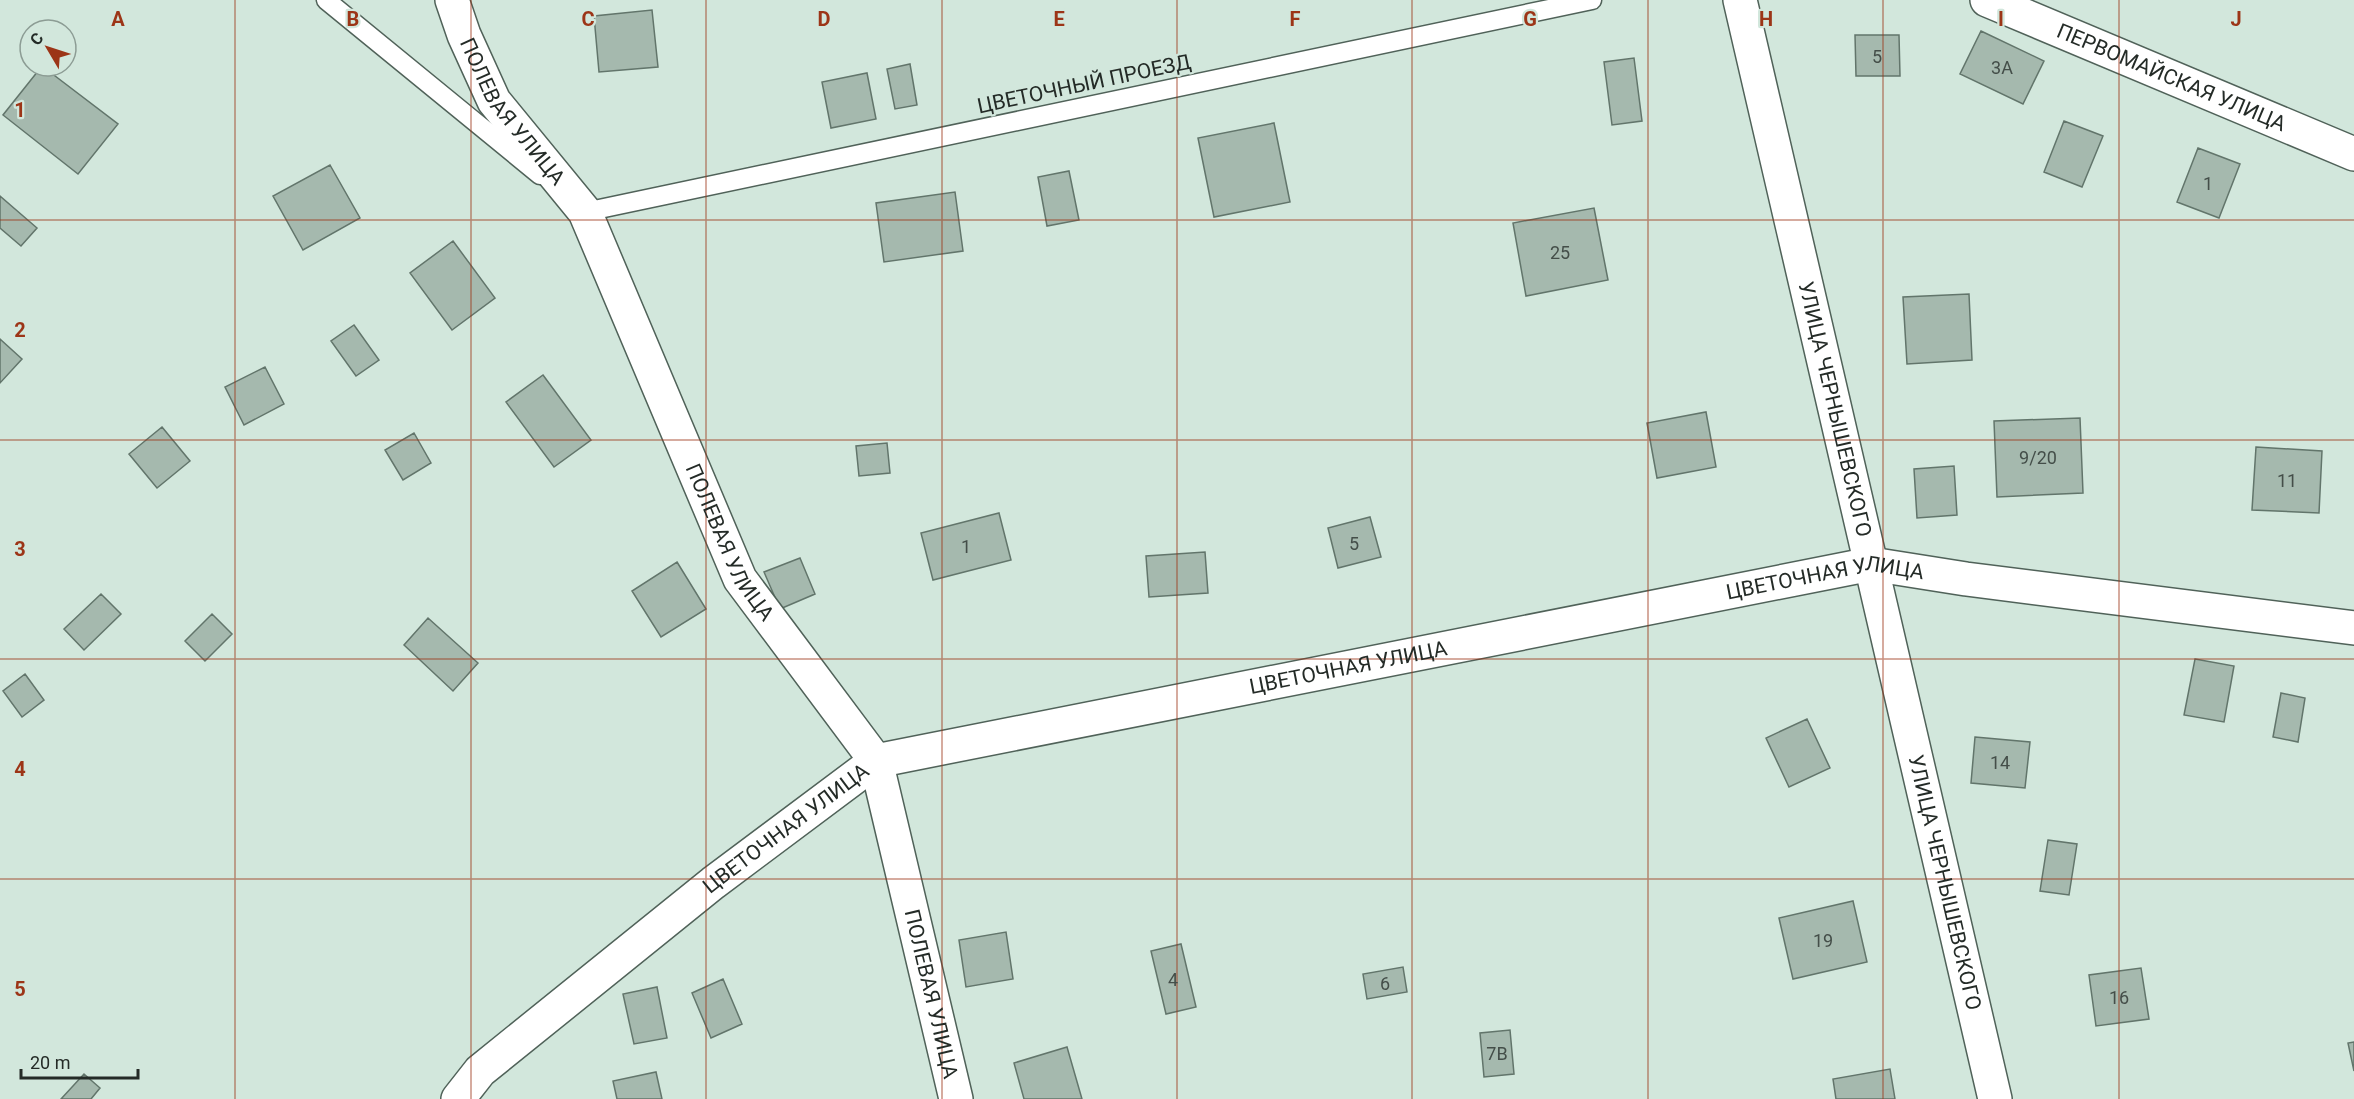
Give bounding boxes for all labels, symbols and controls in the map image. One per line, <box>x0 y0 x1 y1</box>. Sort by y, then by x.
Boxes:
text: A <box>111 7 125 31</box>
text: B <box>347 7 359 31</box>
text: C <box>581 7 595 31</box>
text: D <box>818 7 831 31</box>
text: E <box>1053 7 1065 31</box>
text: F <box>1290 7 1301 31</box>
text: G <box>1523 7 1537 31</box>
text: H <box>1759 7 1773 31</box>
text: I <box>1998 7 2004 31</box>
text: J <box>2230 7 2242 31</box>
north arrow <box>18 18 78 78</box>
street label: ПЕРВОМАЙСКАЯ УЛИЦА <box>2053 19 2290 136</box>
text: С <box>26 29 47 49</box>
street label: ПОЛЕВАЯ УЛИЦА <box>455 34 570 190</box>
house number: 5 <box>1872 46 1882 67</box>
street label: ЦВЕТОЧНЫЙ ПРОЕЗД <box>975 50 1193 118</box>
house number: 3А <box>1991 57 2013 78</box>
text: 1 <box>14 98 26 122</box>
house number: 1 <box>2203 173 2213 194</box>
house number: 25 <box>1550 242 1570 263</box>
street label: УЛИЦА ЧЕРНЫШЕВСКОГО <box>1794 279 1876 539</box>
text: 2 <box>14 318 26 342</box>
house number: 9/20 <box>2019 447 2057 468</box>
street label: ПОЛЕВАЯ УЛИЦА <box>681 460 779 626</box>
house number: 11 <box>2277 470 2297 491</box>
house number: 5 <box>1349 533 1359 554</box>
house number: 1 <box>961 536 971 557</box>
text: 3 <box>14 537 26 561</box>
street label: ЦВЕТОЧНАЯ УЛИЦА <box>1724 551 1926 604</box>
street label: ЦВЕТОЧНАЯ УЛИЦА <box>1247 636 1449 699</box>
house number: 14 <box>1990 752 2010 773</box>
street label: УЛИЦА ЧЕРНЫШЕВСКОГО <box>1904 753 1986 1013</box>
text: 4 <box>14 757 26 781</box>
street label: ЦВЕТОЧНАЯ УЛИЦА <box>698 758 874 898</box>
street label: ПОЛЕВАЯ УЛИЦА <box>900 907 963 1081</box>
house number: 19 <box>1813 930 1833 951</box>
house number: 4 <box>1168 969 1178 990</box>
house number: 6 <box>1380 973 1390 994</box>
text: 5 <box>14 977 26 1001</box>
house number: 16 <box>2109 987 2129 1008</box>
scale bar <box>21 1042 138 1080</box>
house number: 7В <box>1486 1043 1508 1064</box>
text: 20 m <box>30 1052 70 1073</box>

